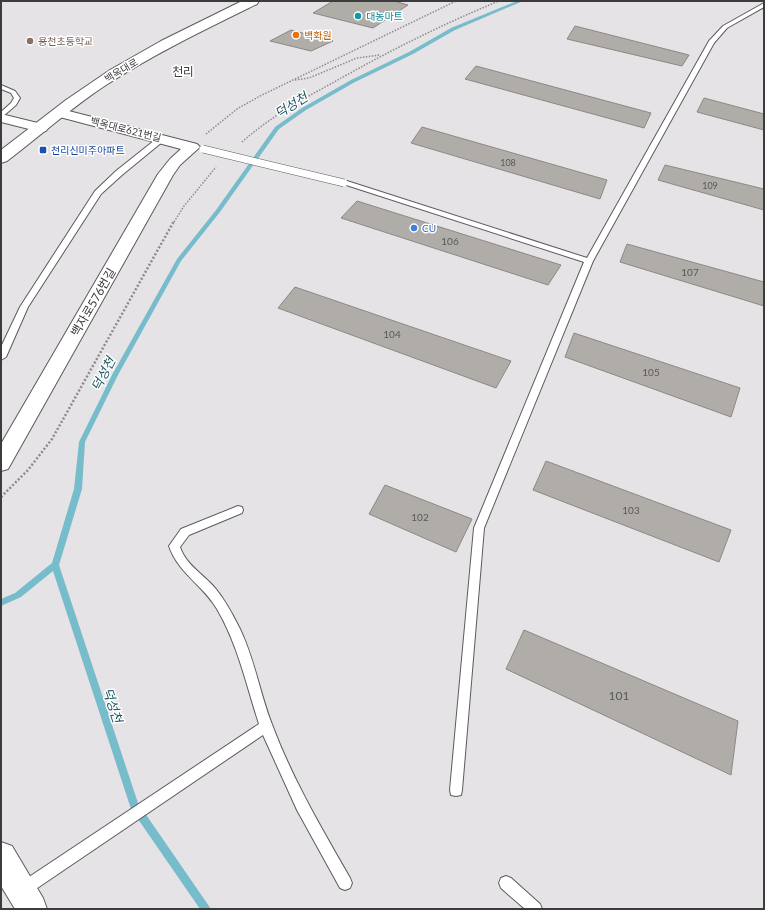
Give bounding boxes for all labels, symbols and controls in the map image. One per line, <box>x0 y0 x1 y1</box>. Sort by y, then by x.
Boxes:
place label: 대농마트 <box>366 10 403 22</box>
marker: 대농마트 <box>353 11 363 21</box>
place label: 백화원 <box>304 29 332 41</box>
marker: 백화원 <box>291 30 301 40</box>
place label: 용천초등학교 <box>38 35 93 47</box>
marker: 용천초등학교 <box>25 36 35 46</box>
street label: 백옥대로 <box>102 55 140 85</box>
district label: 천리 <box>172 64 194 79</box>
water label: 덕성천 <box>272 88 311 121</box>
street label: 백옥대로621번길 <box>89 114 163 144</box>
place label: 천리신미주아파트 <box>51 144 125 156</box>
marker: 천리신미주아파트 <box>38 145 48 155</box>
house number: 108 <box>500 157 516 168</box>
house number: 109 <box>702 180 718 191</box>
place label: CU <box>422 222 436 234</box>
marker: CU <box>409 223 419 233</box>
house number: 106 <box>441 235 459 247</box>
street label: 백자로576번길 <box>67 265 119 339</box>
house number: 107 <box>681 266 699 278</box>
house number: 104 <box>383 328 401 340</box>
water label: 덕성천 <box>88 353 119 394</box>
house number: 105 <box>642 366 660 378</box>
house number: 103 <box>622 504 640 516</box>
house number: 102 <box>411 511 429 523</box>
water label: 덕성천 <box>100 685 126 726</box>
house number: 101 <box>609 688 629 703</box>

